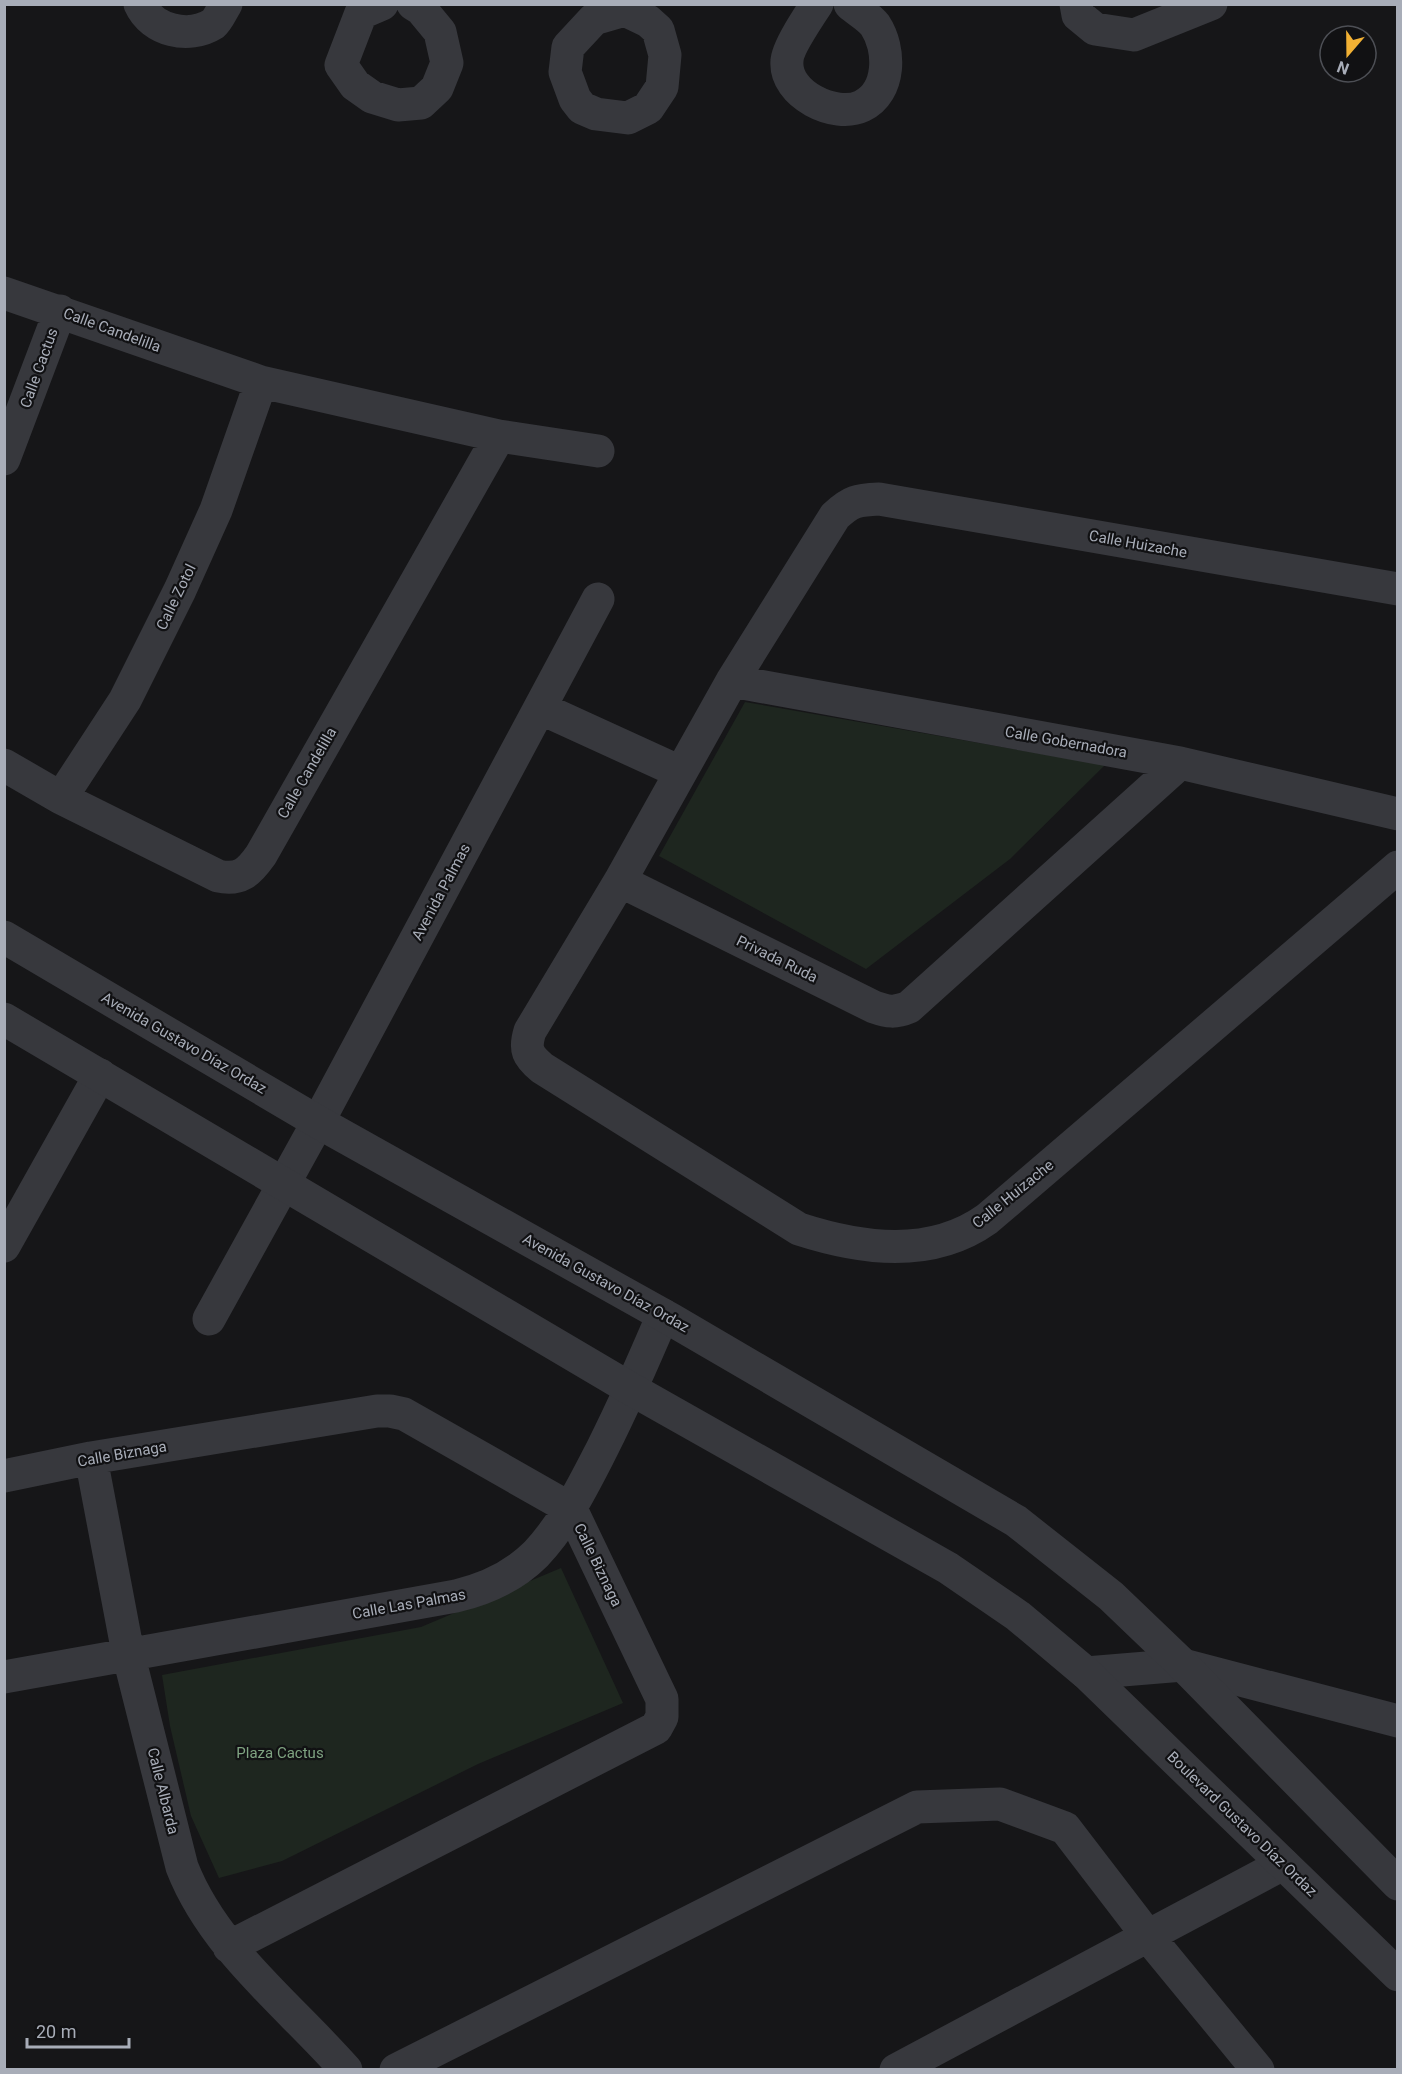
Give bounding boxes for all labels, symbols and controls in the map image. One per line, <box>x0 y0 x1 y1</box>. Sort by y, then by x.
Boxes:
north arrow <box>1318 24 1378 84</box>
text: N <box>1334 57 1352 78</box>
street label: Calle Candelilla <box>61 304 163 356</box>
street label: Calle Cactus <box>16 326 62 410</box>
street label: Calle Huizache <box>1088 527 1188 561</box>
street label: Calle Zotol <box>152 561 200 633</box>
street label: Calle Gobernadora <box>1004 722 1128 762</box>
street label: Calle Candelilla <box>274 724 340 822</box>
street label: Avenida Palmas <box>408 841 474 943</box>
street label: Privada Ruda <box>734 932 820 986</box>
street label: Avenida Gustavo Díaz Ordaz <box>98 988 270 1098</box>
street label: Calle Huizache <box>969 1156 1057 1232</box>
street label: Avenida Gustavo Díaz Ordaz <box>520 1230 692 1336</box>
street label: Calle Biznaga <box>76 1437 168 1471</box>
street label: Calle Biznaga <box>570 1520 626 1610</box>
street label: Calle Las Palmas <box>351 1585 467 1623</box>
park label: Plaza Cactus <box>236 1744 324 1762</box>
street label: Calle Albarda <box>144 1746 182 1836</box>
street label: Boulevard Gustavo Díaz Ordaz <box>1163 1748 1321 1900</box>
scale bar <box>27 2011 129 2049</box>
text: 20 m <box>36 2021 76 2042</box>

